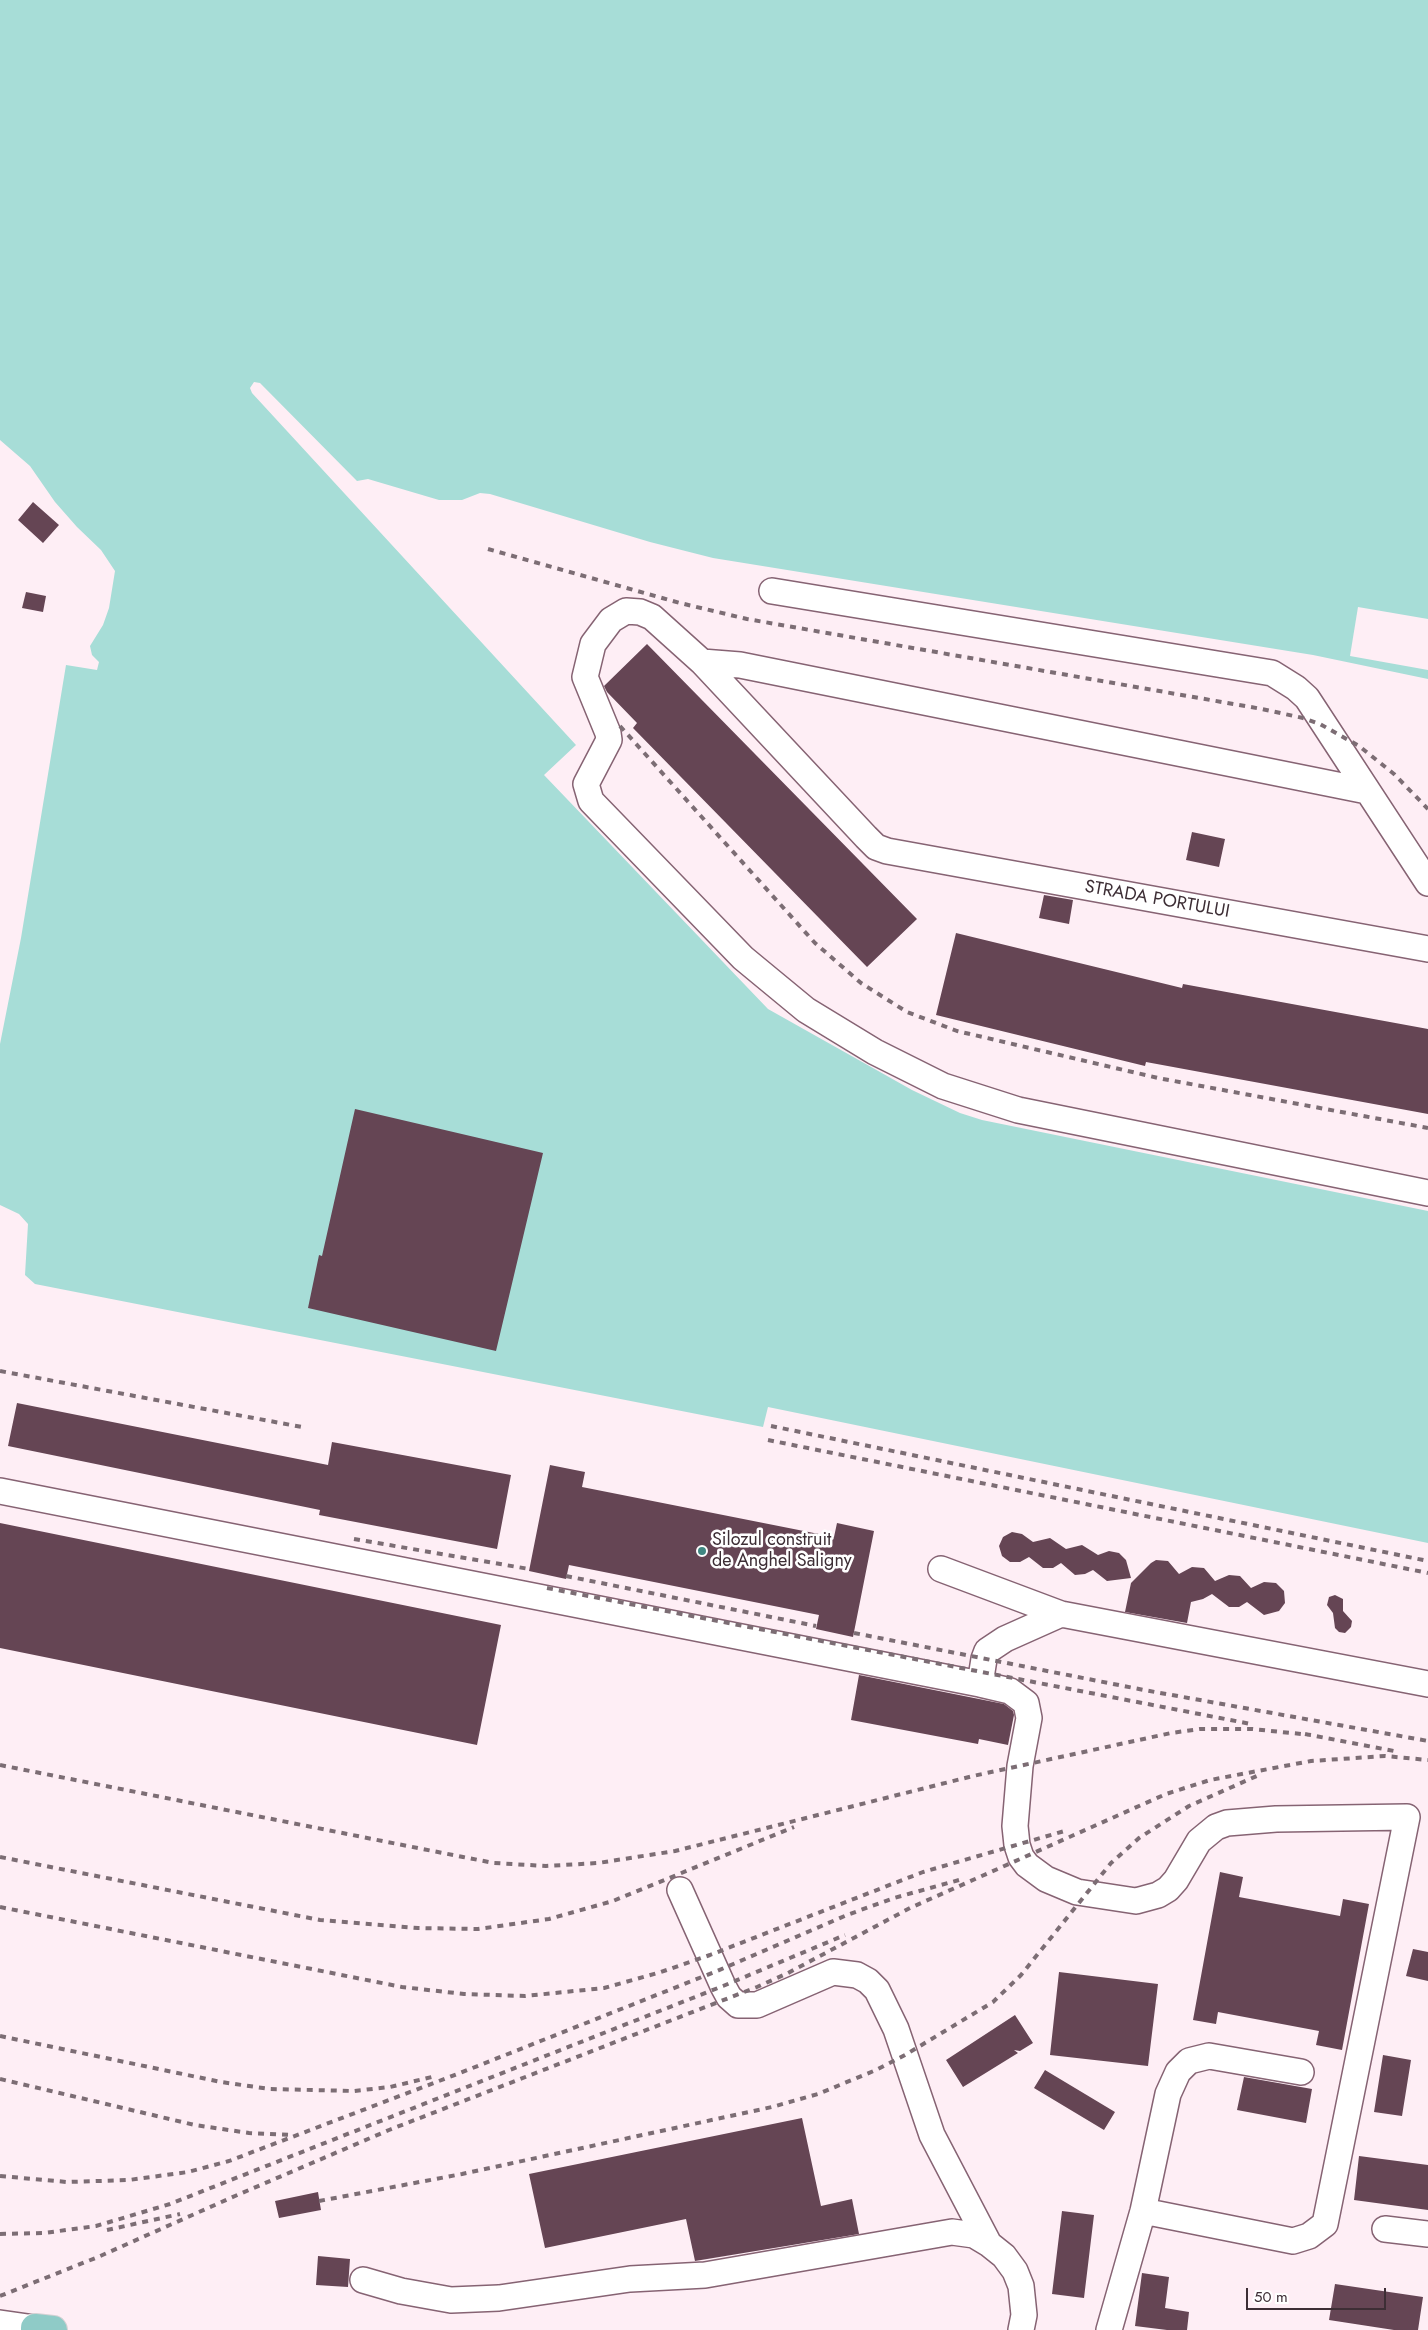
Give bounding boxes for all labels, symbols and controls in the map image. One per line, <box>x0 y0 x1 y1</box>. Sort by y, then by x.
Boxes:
street label: STRADA PORTULUI <box>1083 877 1231 923</box>
place label: Silozul construit de Anghel Saligny <box>712 1530 852 1572</box>
marker: Silozul construit de Anghel Saligny <box>696 1545 708 1557</box>
scale bar <box>1248 2278 1388 2310</box>
text: 50 m <box>1254 2286 1288 2308</box>

